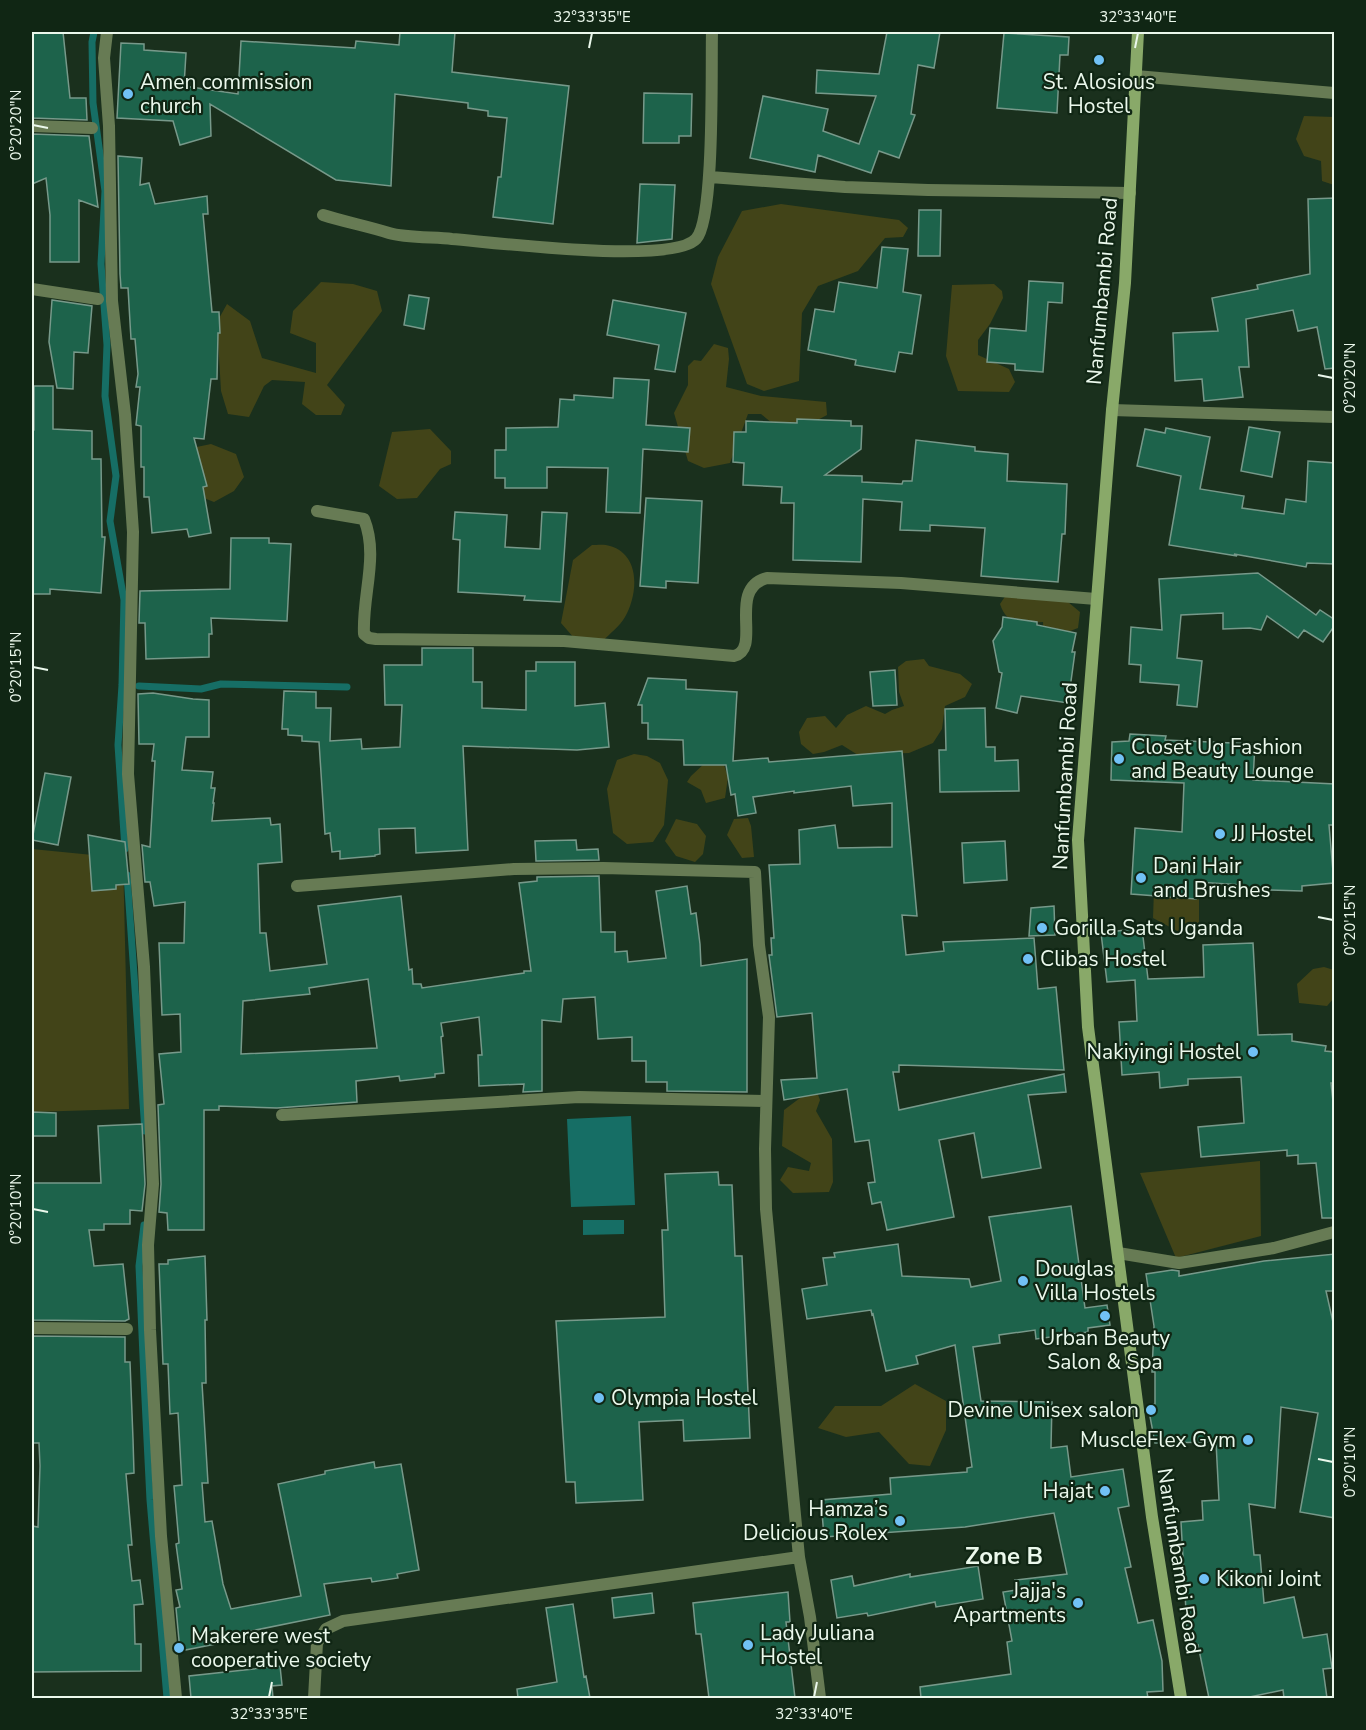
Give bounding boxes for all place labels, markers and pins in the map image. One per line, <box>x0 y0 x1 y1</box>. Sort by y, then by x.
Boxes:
marker: St. Alosious Hostel <box>1092 53 1106 67</box>
place label: Amen commission church <box>140 68 312 120</box>
place label: St. Alosious Hostel <box>1043 68 1155 120</box>
marker: Amen commission church <box>121 87 135 101</box>
place label: Closet Ug Fashion and Beauty Lounge <box>1131 733 1314 785</box>
marker: Closet Ug Fashion and Beauty Lounge <box>1112 752 1126 766</box>
place label: JJ Hostel <box>1231 820 1314 848</box>
marker: JJ Hostel <box>1213 827 1227 841</box>
place label: Dani Hair and Brushes <box>1153 852 1271 904</box>
marker: Dani Hair and Brushes <box>1134 871 1148 885</box>
place label: Gorilla Sats Uganda <box>1054 914 1243 942</box>
marker: Gorilla Sats Uganda <box>1035 921 1049 935</box>
place label: Clibas Hostel <box>1040 945 1167 973</box>
marker: Clibas Hostel <box>1021 952 1035 966</box>
place label: Nakiyingi Hostel <box>1087 1038 1242 1066</box>
marker: Nakiyingi Hostel <box>1246 1045 1260 1059</box>
place label: Douglas Villa Hostels <box>1034 1255 1156 1307</box>
marker: Douglas Villa Hostels <box>1016 1274 1030 1288</box>
marker: Urban Beauty Salon & Spa <box>1098 1309 1112 1323</box>
place label: Urban Beauty Salon & Spa <box>1040 1324 1170 1376</box>
place label: Olympia Hostel <box>611 1384 759 1412</box>
marker: Olympia Hostel <box>592 1391 606 1405</box>
place label: Devine Unisex salon <box>948 1396 1139 1424</box>
marker: Devine Unisex salon <box>1144 1403 1158 1417</box>
place label: MuscleFlex Gym <box>1080 1426 1236 1454</box>
marker: MuscleFlex Gym <box>1241 1433 1255 1447</box>
place label: Hajat <box>1042 1477 1094 1505</box>
marker: Hajat <box>1098 1484 1112 1498</box>
place label: Hamza’s Delicious Rolex <box>743 1495 888 1547</box>
marker: Hamza’s Delicious Rolex <box>893 1514 907 1528</box>
place label: Kikoni Joint <box>1216 1565 1321 1593</box>
marker: Kikoni Joint <box>1197 1572 1211 1586</box>
place label: Jajja's Apartments <box>953 1577 1066 1629</box>
marker: Jajja's Apartments <box>1071 1596 1085 1610</box>
place label: Lady Juliana Hostel <box>760 1619 875 1671</box>
place label: Makerere west cooperative society <box>191 1622 371 1674</box>
marker: Lady Juliana Hostel <box>741 1638 755 1652</box>
marker: Makerere west cooperative society <box>172 1641 186 1655</box>

